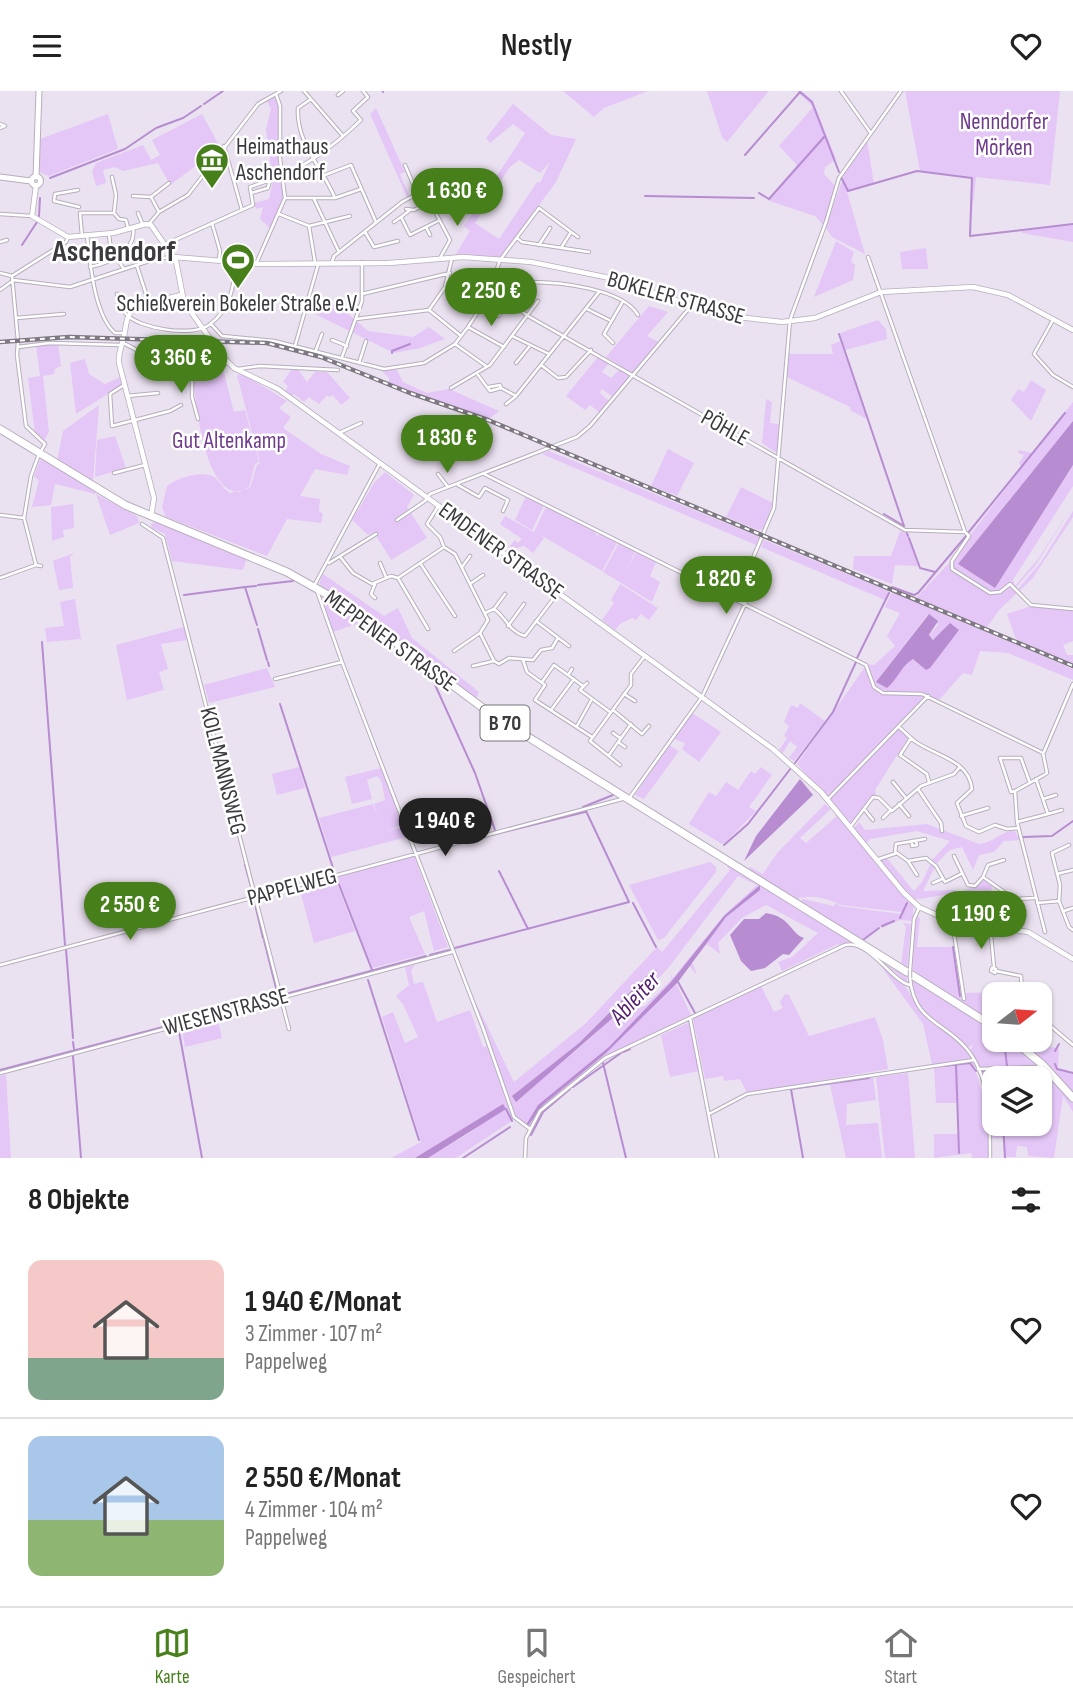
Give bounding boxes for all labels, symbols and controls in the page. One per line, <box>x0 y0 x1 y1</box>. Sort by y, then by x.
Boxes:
text: Nestly <box>501 26 572 65</box>
icon: menu <box>28 27 66 65</box>
icon: heart <box>1007 27 1045 65</box>
park label: Nenndorfer Mörken <box>960 108 1049 162</box>
place label: Heimathaus Aschendorf <box>235 133 328 187</box>
museum icon: Heimathaus Aschendorf <box>193 141 231 190</box>
pin: 1 630 € <box>392 169 522 228</box>
text: 1 630 € <box>427 177 487 205</box>
district label: Aschendorf <box>51 234 176 270</box>
sports icon: Schießverein Bokeler Straße e.V. <box>219 241 257 290</box>
street label: BOKELER STRASSE <box>604 265 748 331</box>
pin: 2 250 € <box>426 268 556 328</box>
text: 2 250 € <box>461 277 521 305</box>
place label: Schießverein Bokeler Straße e.V. <box>116 290 360 318</box>
pin: 3 360 € <box>116 335 246 395</box>
text: 3 360 € <box>150 344 212 372</box>
street label: PÖHLE <box>696 403 754 453</box>
pin: 1 830 € <box>382 415 512 475</box>
text: 1 830 € <box>417 424 477 452</box>
park label: Gut Altenkamp <box>172 427 286 455</box>
street label: EMDENER STRASSE <box>433 496 569 606</box>
pin: 1 820 € <box>661 557 791 616</box>
text: 1 820 € <box>696 565 756 593</box>
street label: MEPPENER STRASSE <box>319 584 461 698</box>
street label: KOLLMANNSWEG <box>194 704 252 838</box>
road number: B 70 <box>480 705 530 741</box>
pin: 1 940 € <box>380 799 510 858</box>
text: 1 940 € <box>415 807 475 835</box>
street label: PAPPELWEG <box>244 862 340 912</box>
pin: 2 550 € <box>65 883 195 942</box>
text: 2 550 € <box>100 891 160 919</box>
pin: 1 190 € <box>916 891 1046 951</box>
text: 1 190 € <box>952 900 1010 928</box>
water label: Ableiter <box>603 965 667 1031</box>
street label: WIESENSTRASSE <box>160 982 292 1042</box>
north arrow <box>982 982 1052 1052</box>
map controls <box>982 982 1052 1136</box>
button: layers <box>982 1066 1052 1136</box>
icon: filters <box>1007 1181 1045 1219</box>
text: 8 Objekte <box>28 1182 130 1218</box>
text: 1 940 €/Monat <box>245 1284 401 1320</box>
icon: home <box>84 1288 168 1372</box>
icon: heart <box>1007 1311 1045 1349</box>
text: 3 Zimmer · 107 m² <box>245 1320 382 1348</box>
text: Pappelweg <box>245 1348 327 1376</box>
text: 2 550 €/Monat <box>245 1460 401 1496</box>
icon: home <box>84 1464 168 1548</box>
icon: heart <box>1007 1487 1045 1525</box>
text: 4 Zimmer · 104 m² <box>245 1496 383 1524</box>
text: Pappelweg <box>245 1524 327 1552</box>
tab: Karte <box>153 1624 191 1689</box>
tab: Gespeichert <box>498 1624 575 1689</box>
tab: Start <box>882 1624 920 1689</box>

